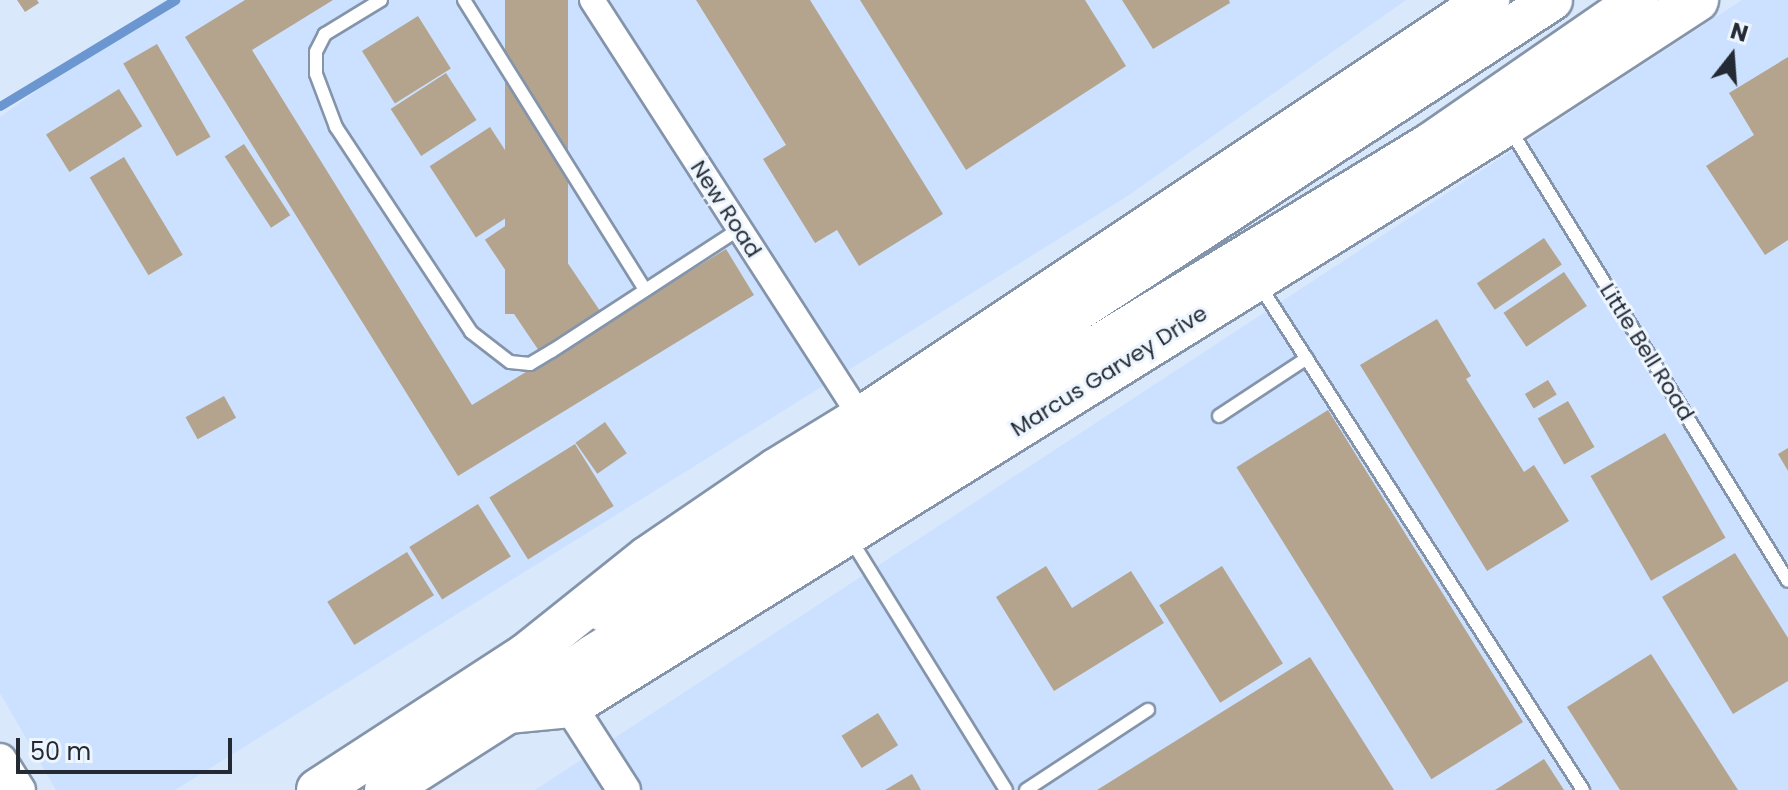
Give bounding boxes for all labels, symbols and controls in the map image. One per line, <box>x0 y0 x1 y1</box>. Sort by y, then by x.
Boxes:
text: N <box>1727 15 1752 50</box>
north arrow <box>1692 16 1772 96</box>
street label: New Road <box>685 156 767 262</box>
street label: Little Bell Road <box>1594 278 1700 426</box>
street label: Marcus Garvey Drive <box>1006 300 1212 442</box>
scale bar <box>20 722 236 772</box>
text: 50 m <box>30 735 91 768</box>

